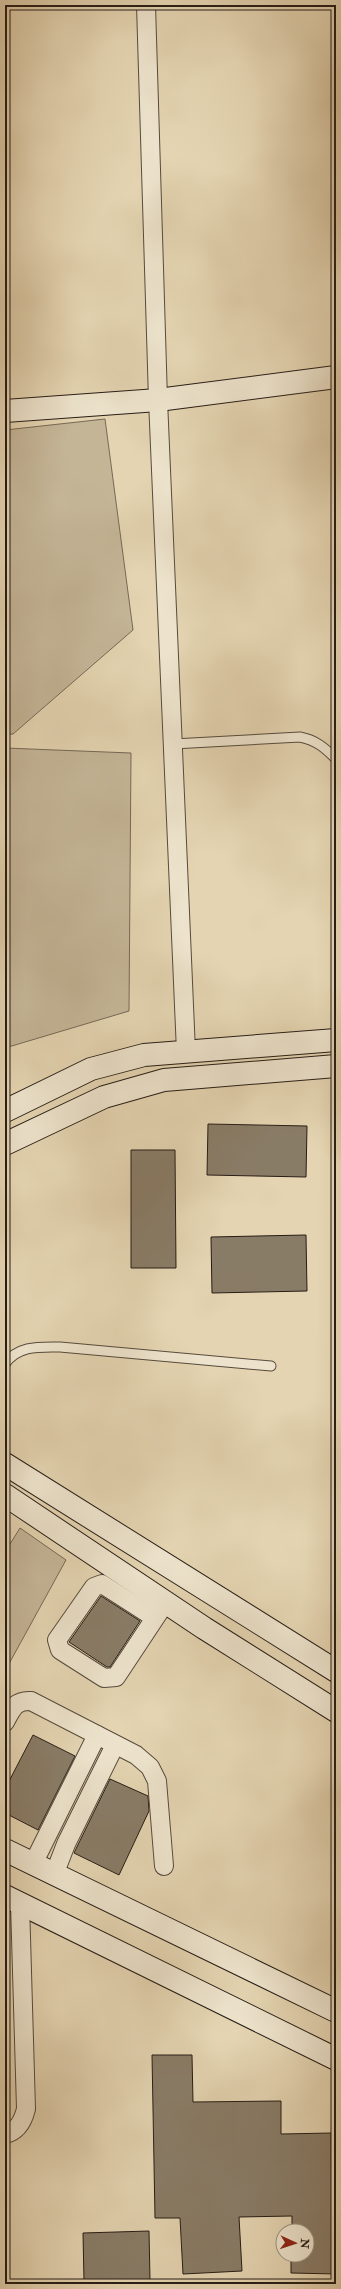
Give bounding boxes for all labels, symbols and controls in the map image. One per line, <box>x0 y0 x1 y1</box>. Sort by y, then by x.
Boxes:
north arrow <box>275 2223 315 2263</box>
text: N <box>298 2237 311 2250</box>

